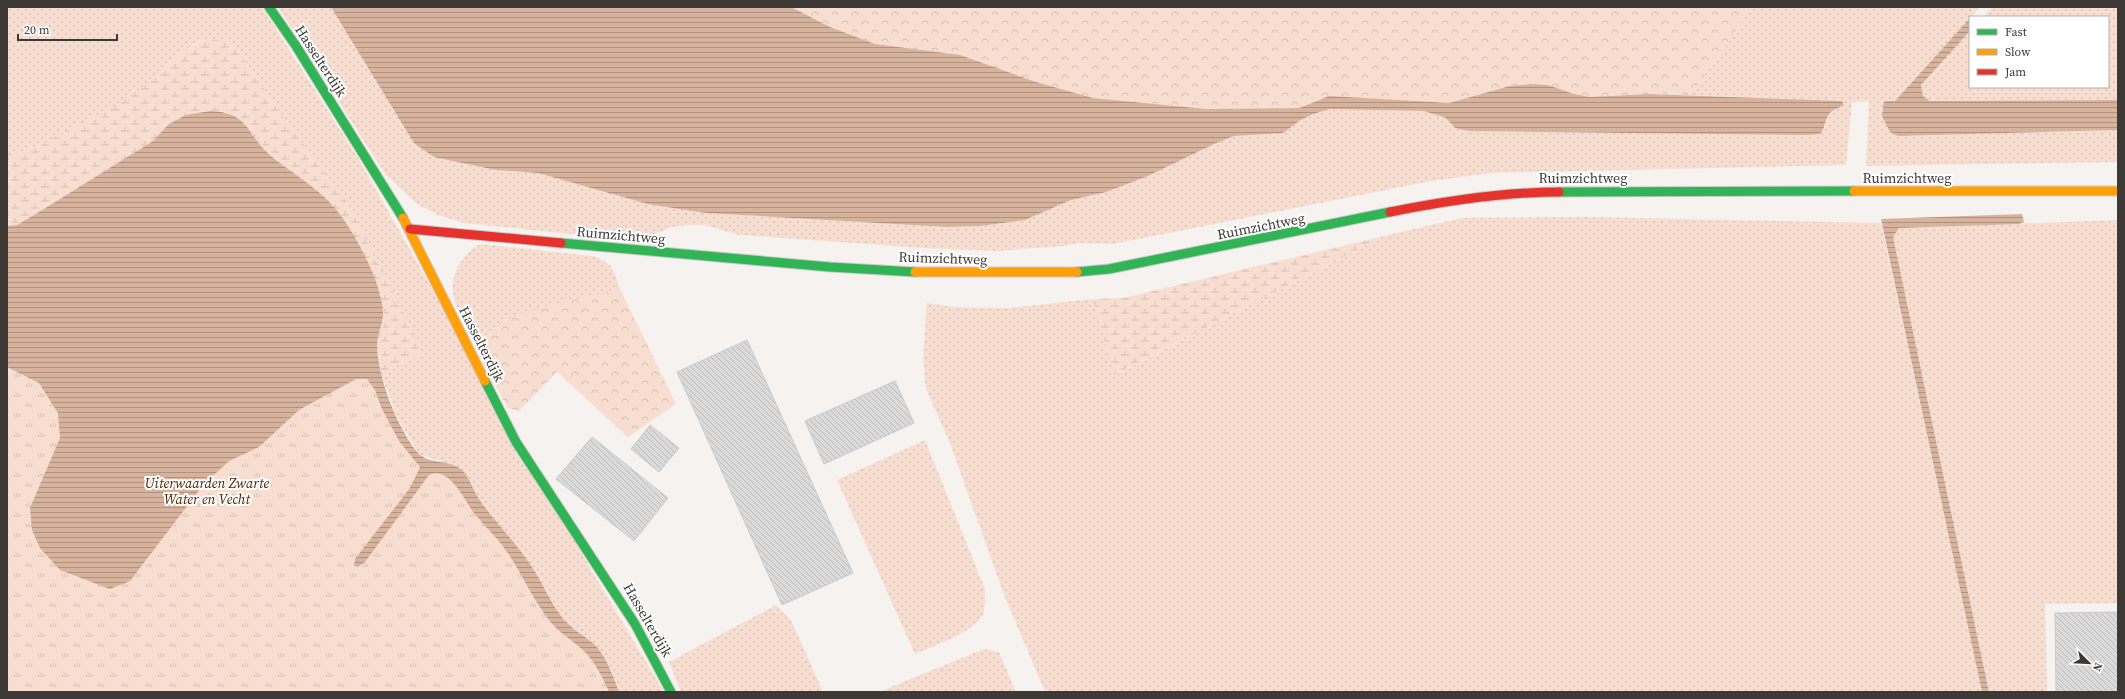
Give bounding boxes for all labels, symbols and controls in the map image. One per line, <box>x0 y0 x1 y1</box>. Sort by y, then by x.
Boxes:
scale bar <box>18 16 117 42</box>
legend <box>1969 16 2109 88</box>
street label: Hasselterdijk <box>290 21 352 101</box>
text: 20 m <box>24 22 50 38</box>
text: Fast <box>2005 24 2027 40</box>
text: Slow <box>2005 44 2031 60</box>
text: Jam <box>2004 64 2026 80</box>
street label: Ruimzichtweg <box>1539 168 1627 188</box>
street label: Ruimzichtweg <box>1863 168 1951 188</box>
street label: Ruimzichtweg <box>1215 208 1307 244</box>
street label: Ruimzichtweg <box>576 221 666 249</box>
street label: Ruimzichtweg <box>898 246 988 270</box>
street label: Hasselterdijk <box>454 303 510 386</box>
park label: Uiterwaarden Zwarte Water en Vecht <box>145 473 270 509</box>
street label: Hasselterdijk <box>619 579 677 661</box>
north arrow <box>2069 643 2109 683</box>
text: N <box>2089 660 2106 674</box>

